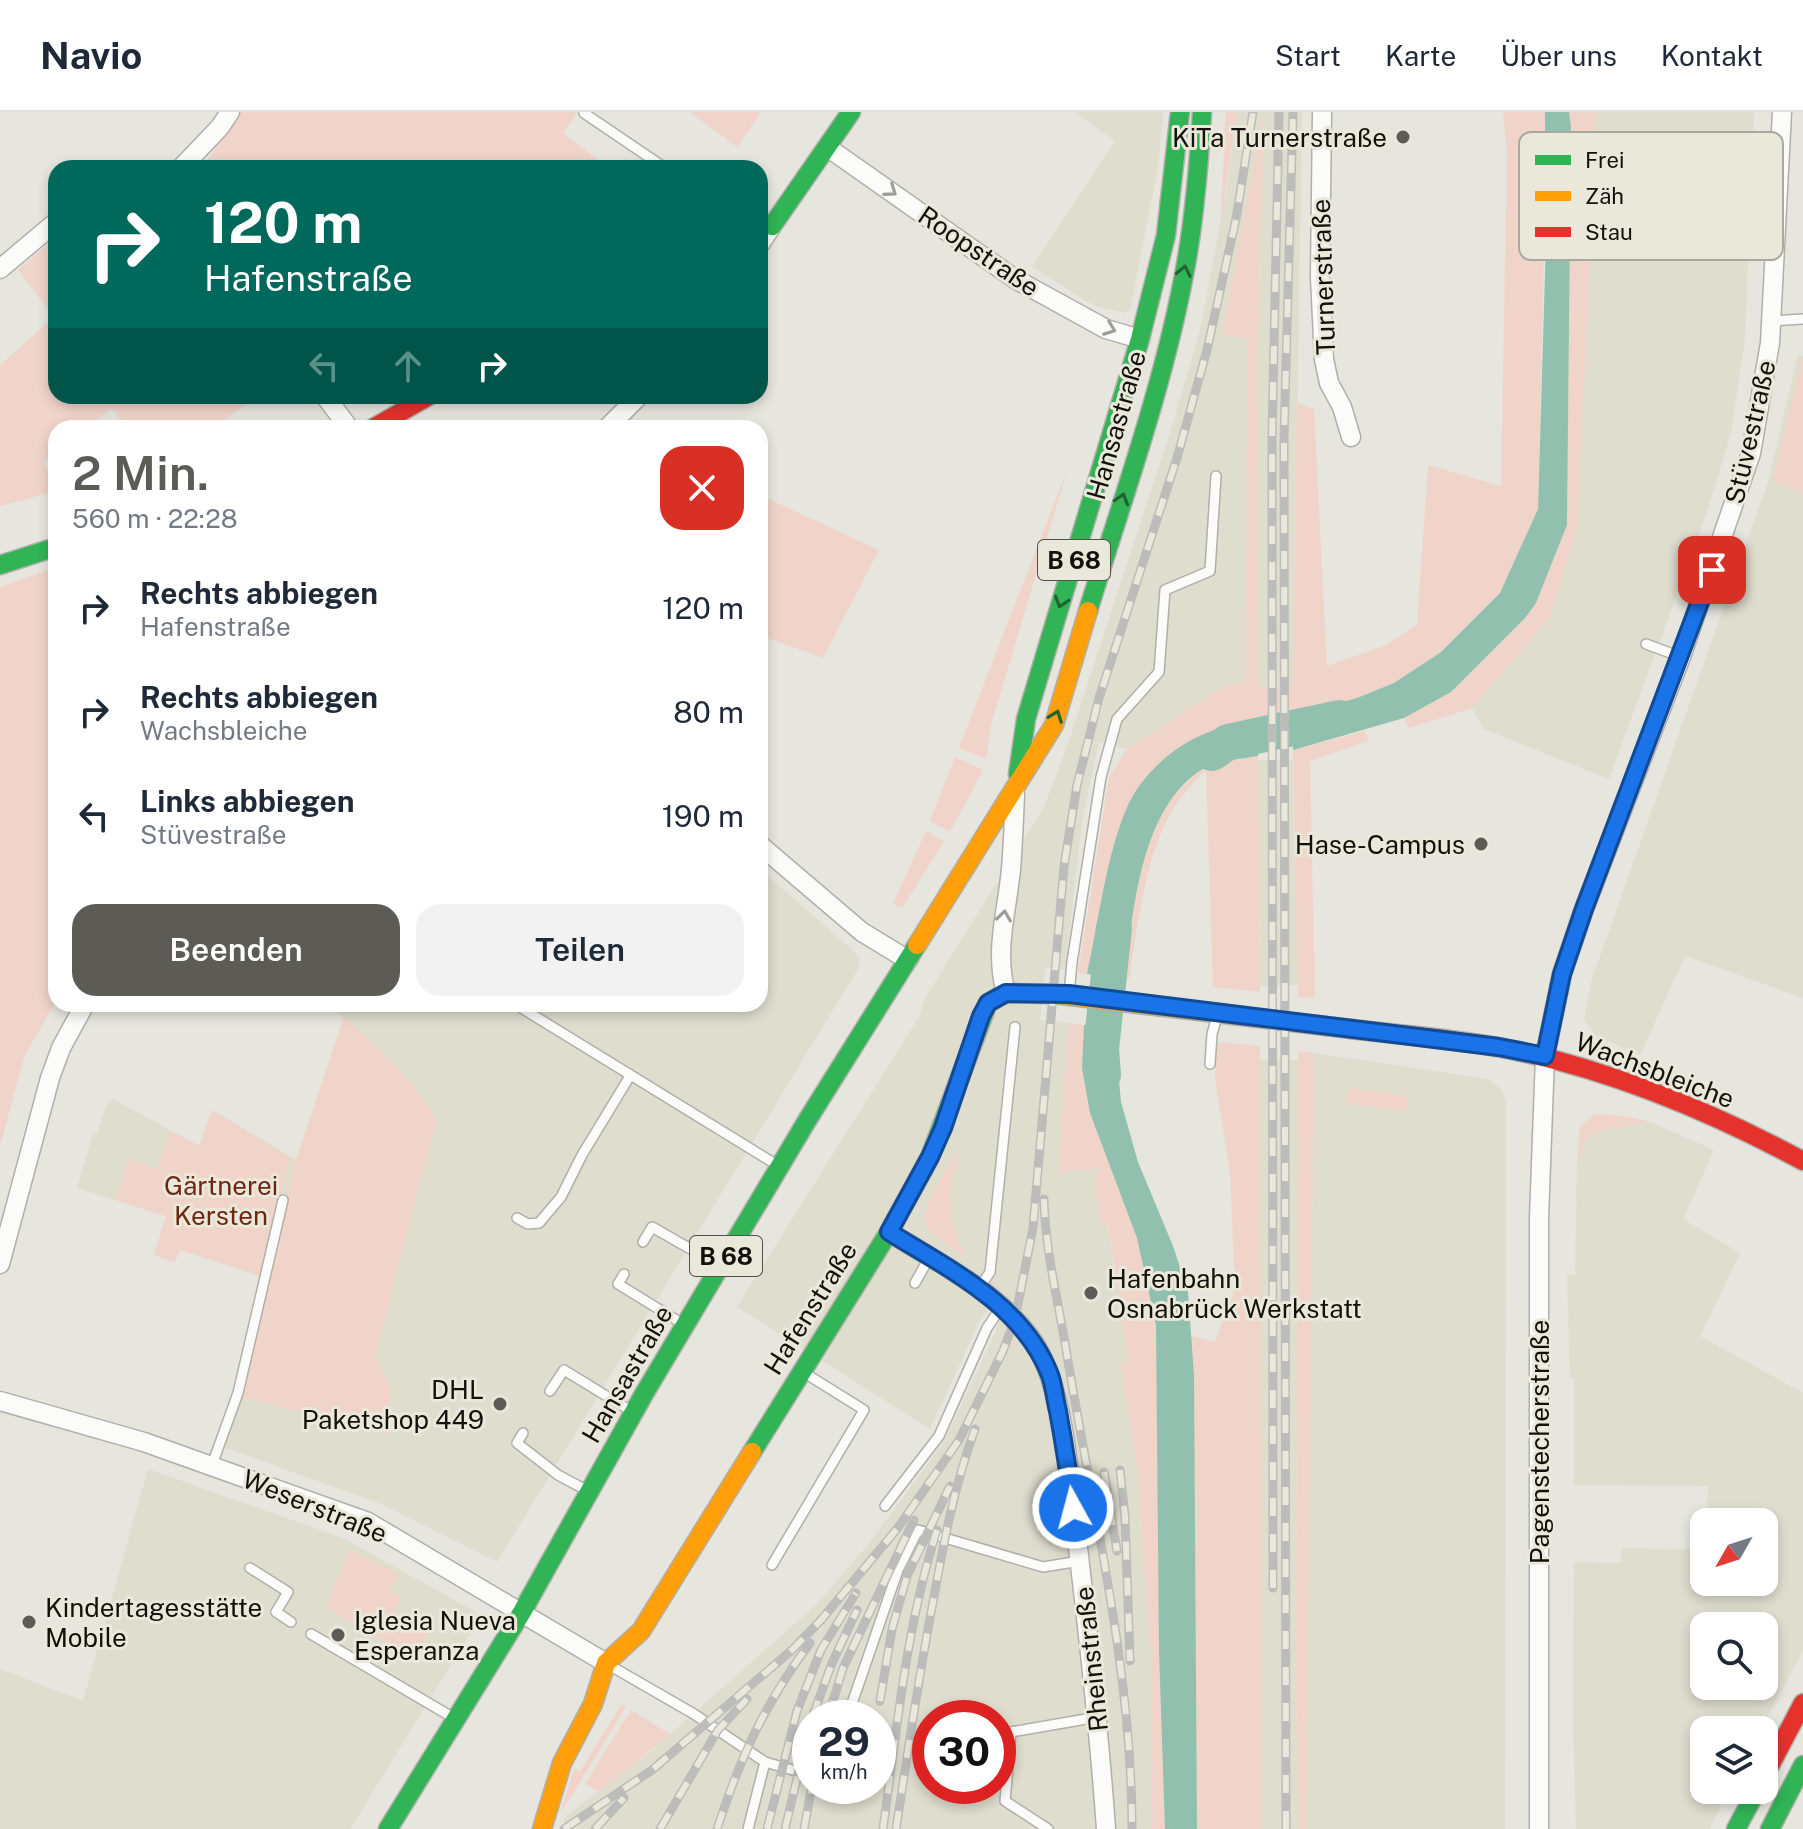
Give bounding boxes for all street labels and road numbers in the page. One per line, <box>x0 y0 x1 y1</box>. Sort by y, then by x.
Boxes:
street label: Turnerstraße <box>1305 198 1341 356</box>
street label: Roopstraße <box>913 199 1045 303</box>
street label: Hansastraße <box>1080 347 1152 503</box>
street label: Stüvestraße <box>1718 357 1782 507</box>
road number: B 68 <box>1038 540 1110 580</box>
street label: Wachsbleiche <box>1571 1025 1739 1115</box>
road number: B 68 <box>690 1236 762 1276</box>
street label: Hafenstraße <box>757 1236 863 1380</box>
street label: Hansastraße <box>575 1300 679 1448</box>
street label: Pagenstecherstraße <box>1524 1320 1555 1564</box>
street label: Weserstraße <box>238 1463 392 1549</box>
street label: Rheinstraße <box>1068 1585 1114 1733</box>

